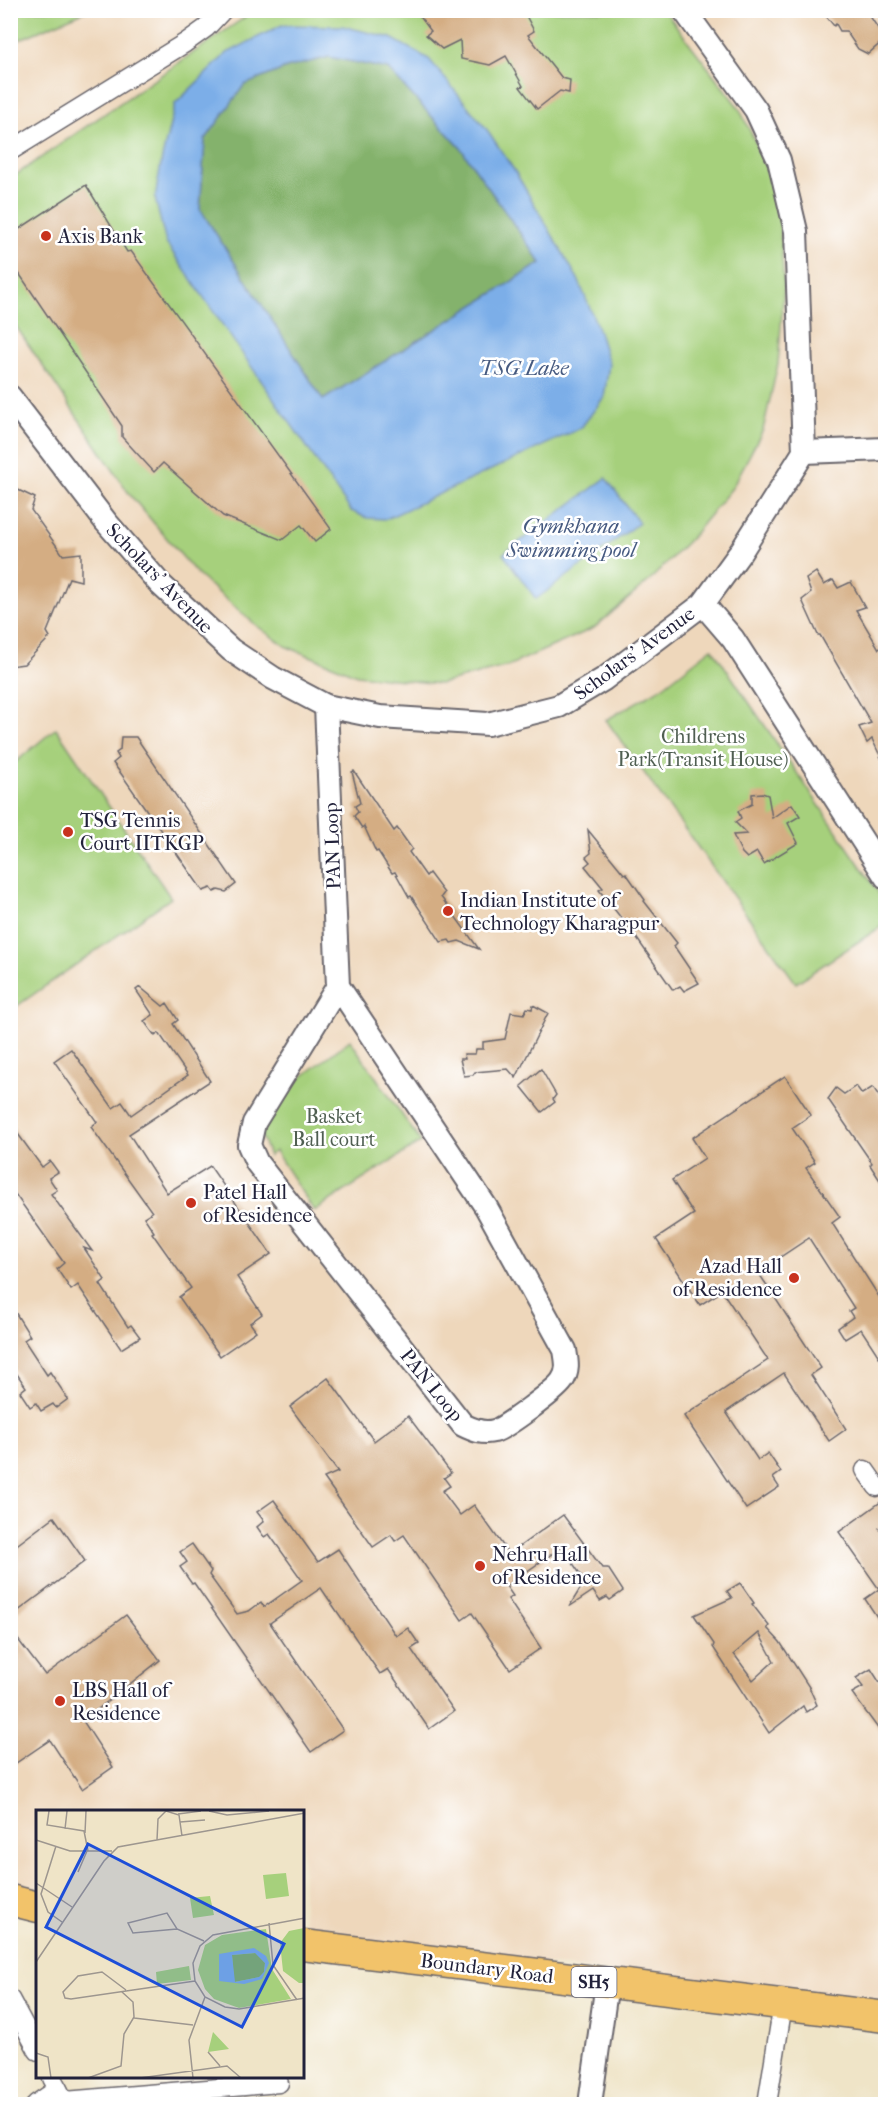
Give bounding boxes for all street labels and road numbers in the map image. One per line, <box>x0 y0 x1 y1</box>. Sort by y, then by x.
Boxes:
street label: Scholars' Avenue <box>101 519 218 638</box>
street label: Scholars' Avenue <box>569 602 699 705</box>
street label: PAN Loop <box>319 802 346 890</box>
street label: PAN Loop <box>395 1344 468 1426</box>
street label: Boundary Road <box>419 1949 556 1988</box>
road number: SH5 <box>572 1967 616 1997</box>

